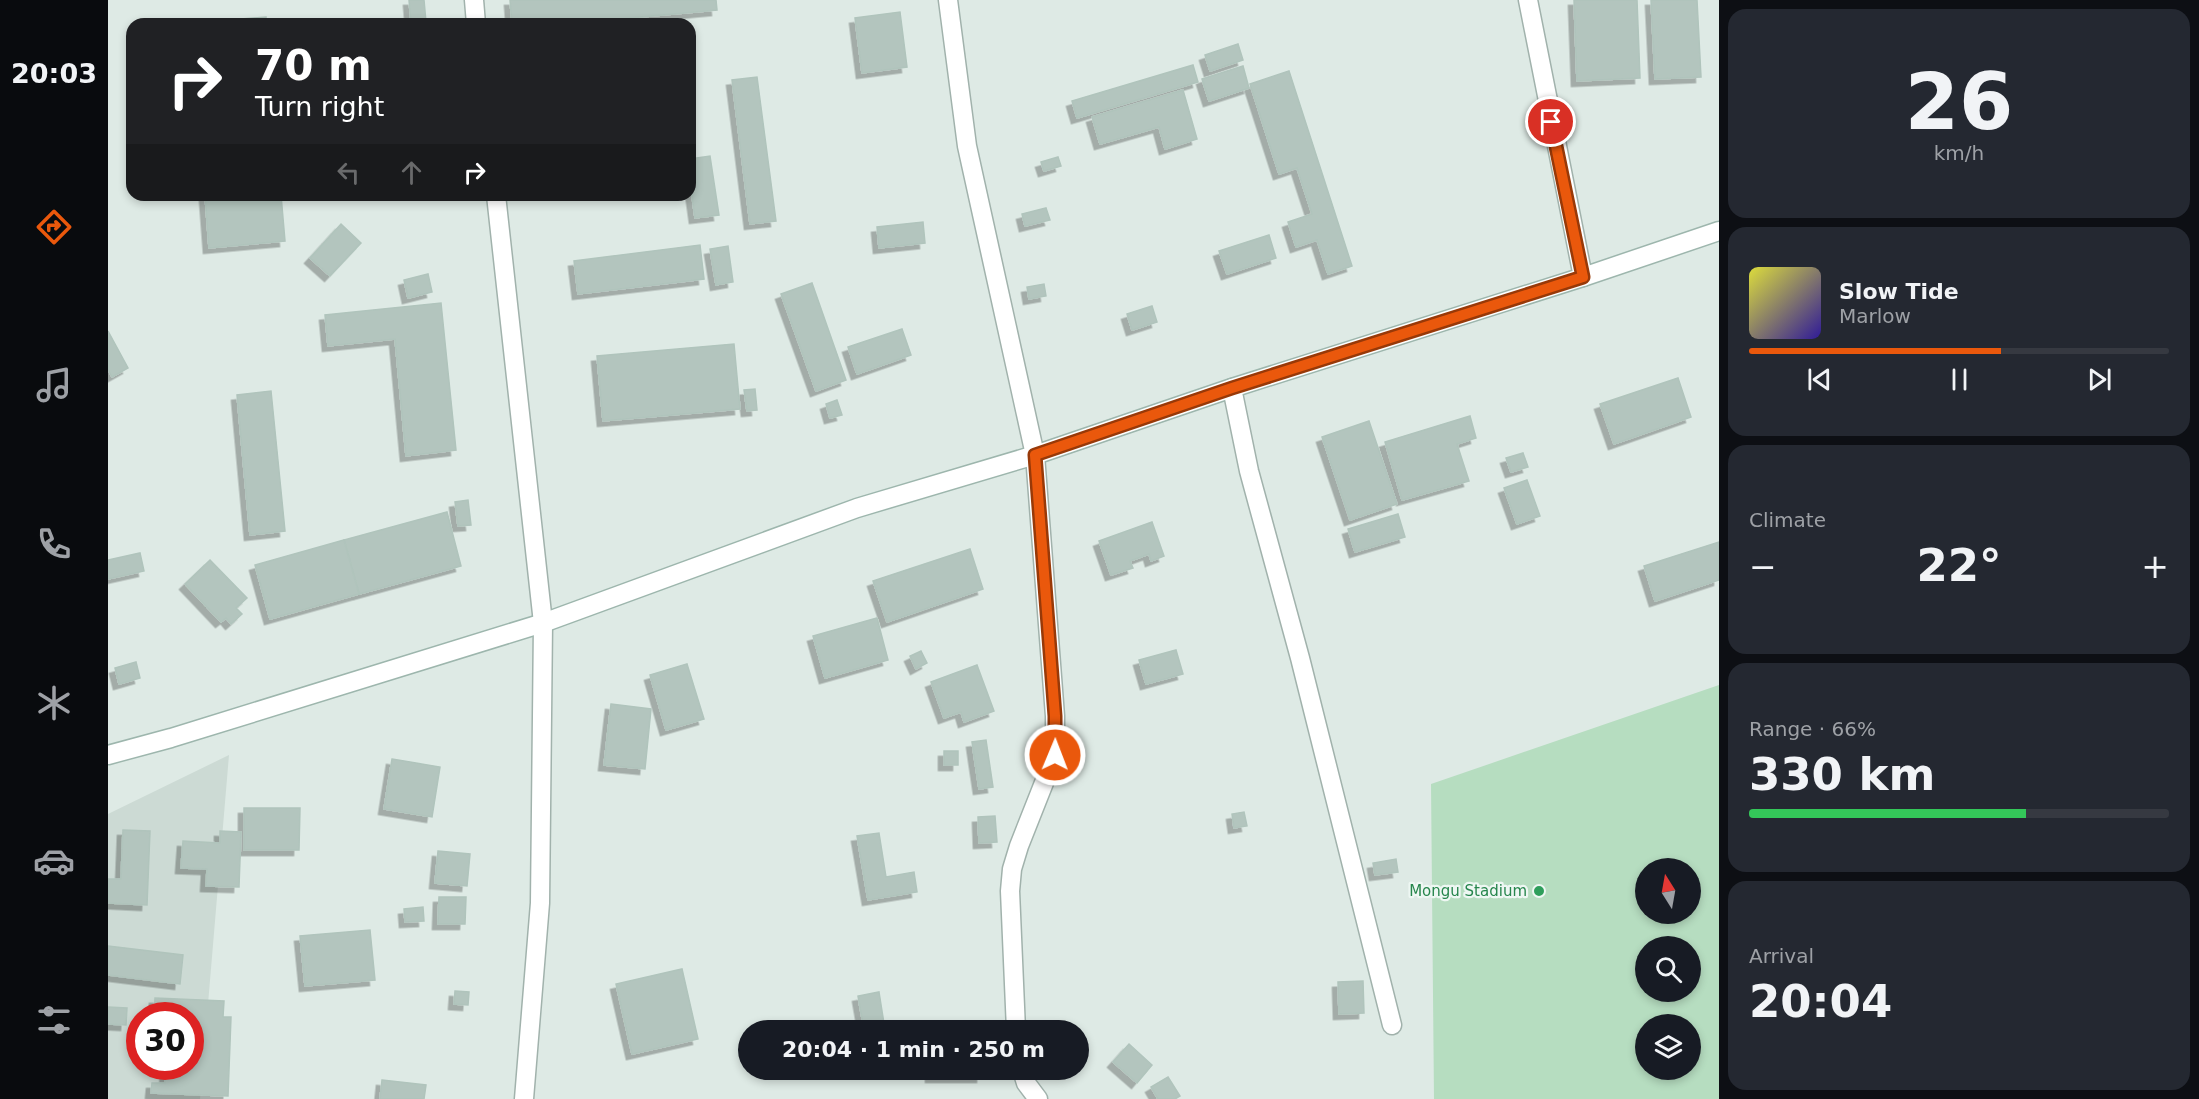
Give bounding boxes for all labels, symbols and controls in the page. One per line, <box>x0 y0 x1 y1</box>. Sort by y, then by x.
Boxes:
text: 70 m <box>255 41 372 90</box>
icon: right <box>156 42 234 120</box>
text: 26 <box>1905 57 2013 147</box>
text: 20:03 <box>11 58 97 89</box>
text: Turn right <box>255 91 384 122</box>
pin <box>1525 96 1576 147</box>
icon: arrive <box>1534 105 1567 138</box>
text: km/h <box>1934 141 1984 165</box>
icon: left <box>332 156 365 189</box>
icon: ahead <box>395 156 428 189</box>
icon: right <box>458 156 491 189</box>
icon: directions <box>33 206 75 248</box>
text: Slow Tide <box>1839 279 1959 304</box>
text: Marlow <box>1839 304 1911 328</box>
icon: previous <box>1803 363 1836 396</box>
icon: pause <box>1943 363 1976 396</box>
icon: next <box>2083 363 2116 396</box>
icon: music <box>33 364 75 406</box>
text: Climate <box>1749 508 1826 532</box>
icon: phone <box>33 523 75 565</box>
text: 22° <box>1916 539 2002 592</box>
text: − <box>1749 547 1777 586</box>
text: + <box>2141 547 2169 586</box>
icon: climate <box>33 682 75 724</box>
text: Range · 66% <box>1749 717 1876 741</box>
position arrow <box>1023 723 1087 787</box>
text: 330 km <box>1749 748 1935 801</box>
icon: car <box>33 840 75 882</box>
north arrow <box>1635 858 1701 924</box>
map controls <box>1635 858 1701 1080</box>
place label: Mongu Stadium <box>1409 882 1527 900</box>
marker: Mongu Stadium <box>1532 884 1546 898</box>
button: search <box>1635 936 1701 1002</box>
text: Arrival <box>1749 944 1814 968</box>
text: 20:04 <box>1749 975 1892 1028</box>
icon: filters <box>33 999 75 1041</box>
speed limit sign: 30 <box>126 1002 204 1080</box>
button: layers <box>1635 1014 1701 1080</box>
text: 20:04 · 1 min · 250 m <box>782 1037 1045 1062</box>

